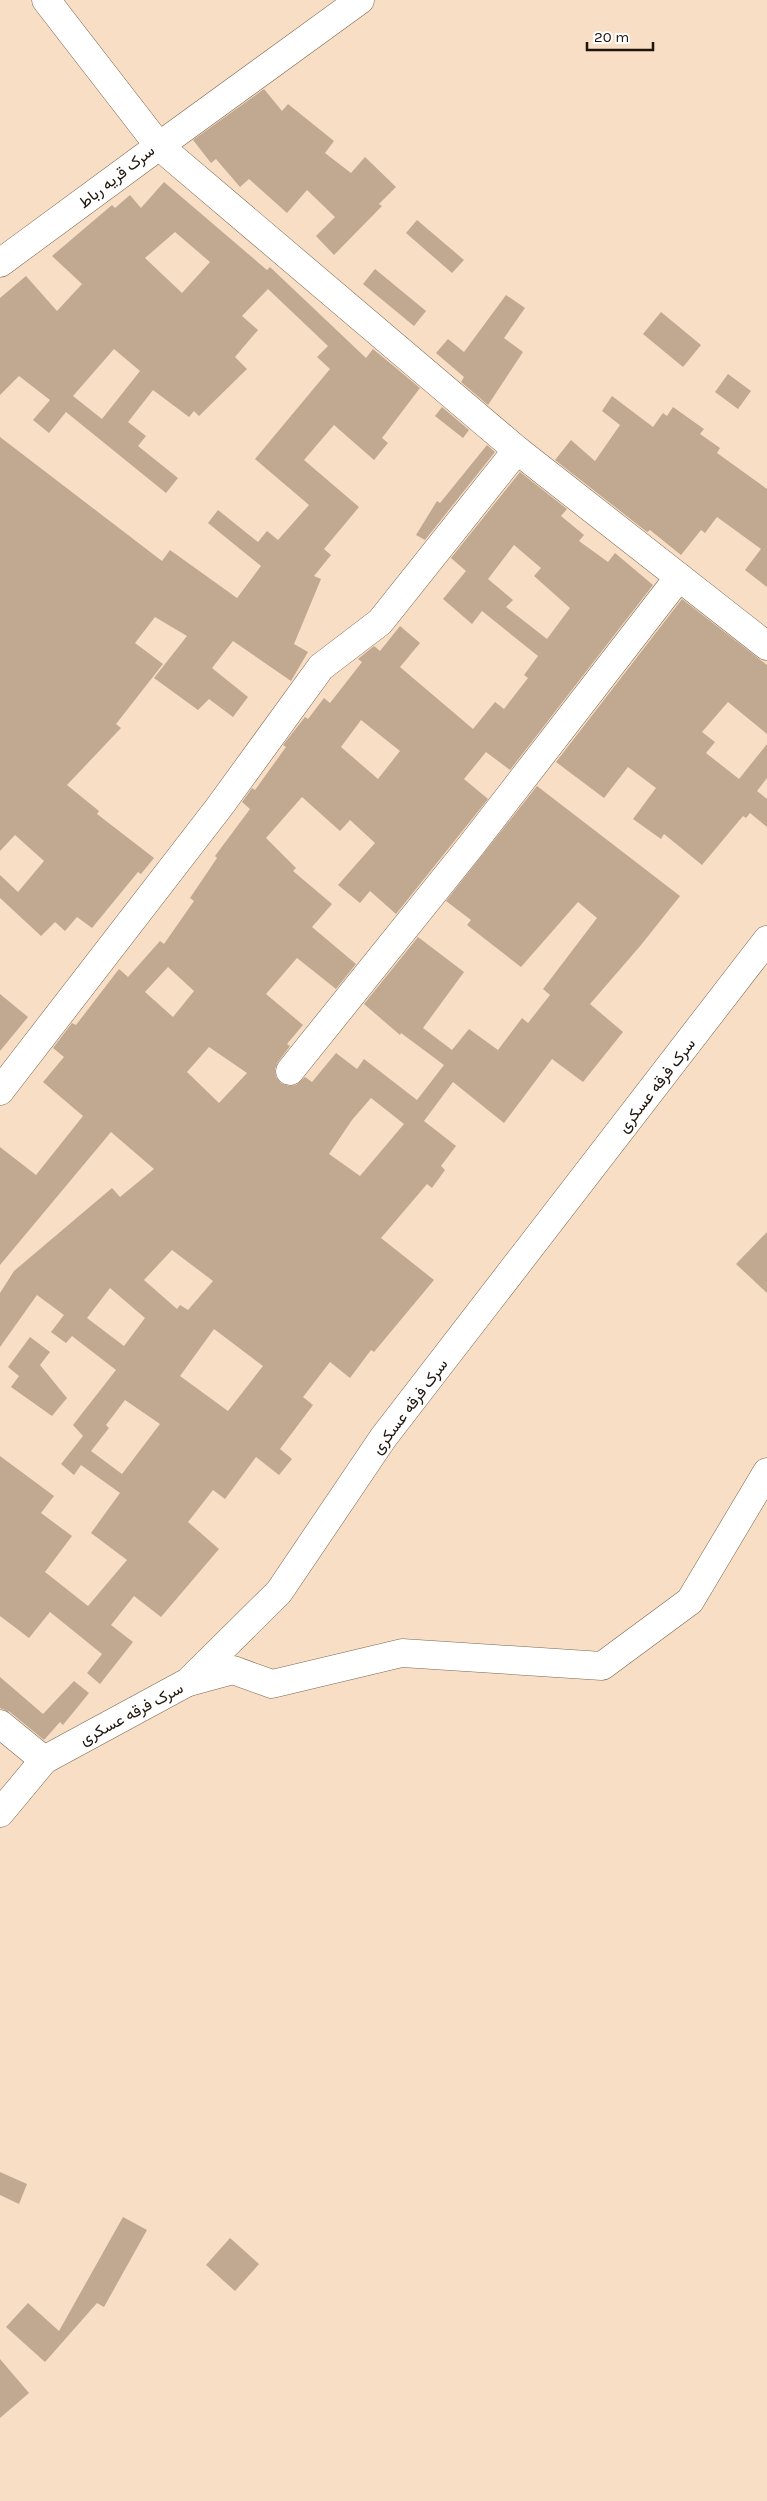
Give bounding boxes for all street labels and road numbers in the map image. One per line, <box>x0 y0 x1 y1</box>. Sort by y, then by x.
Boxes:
street label: سرک قریه رباط <box>74 141 159 213</box>
street label: سرک فرقه عسکری <box>614 1034 700 1137</box>
street label: سرک فرقه عسکری <box>367 1355 452 1458</box>
street label: سرک فرقه عسکری <box>76 1678 187 1750</box>

